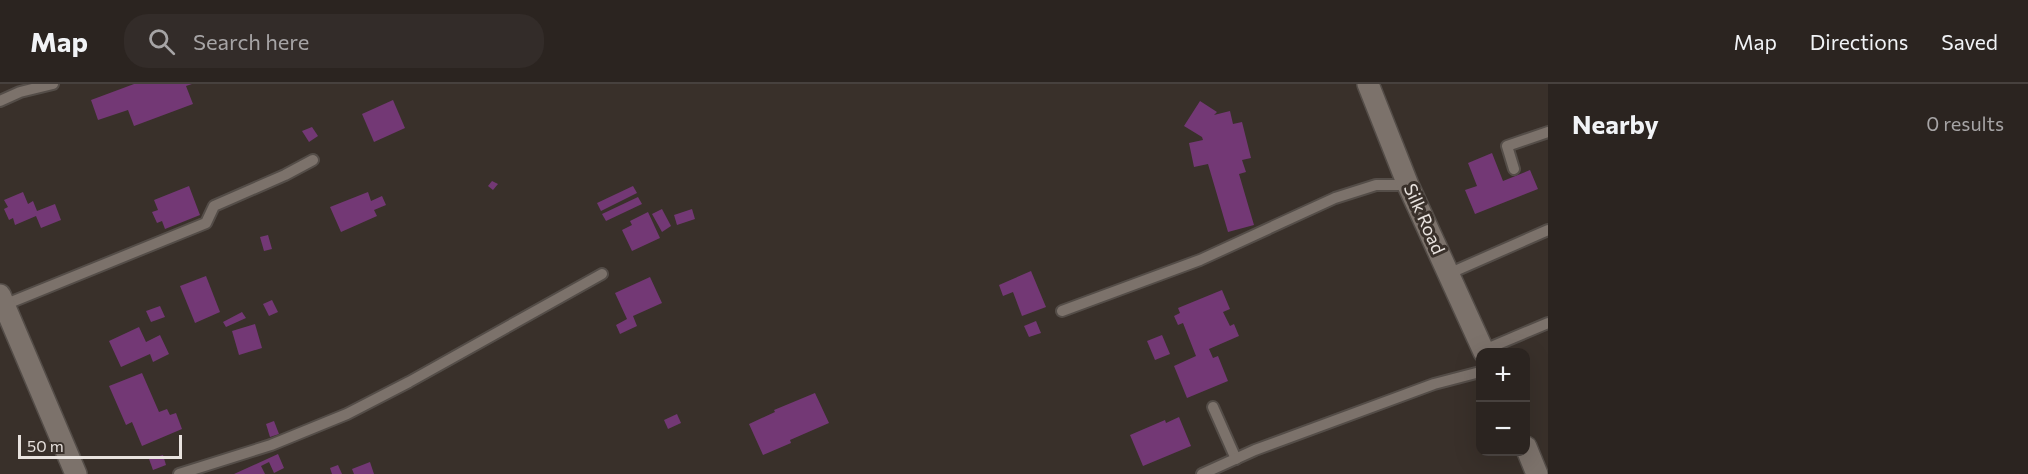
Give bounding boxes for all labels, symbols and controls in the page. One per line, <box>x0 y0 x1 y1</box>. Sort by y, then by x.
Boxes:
search box <box>124 14 544 68</box>
text: Map <box>30 24 88 58</box>
icon: search <box>145 25 178 58</box>
text: Search here <box>193 28 309 55</box>
text: Map <box>1734 29 1777 54</box>
text: Directions <box>1810 29 1908 54</box>
text: Saved <box>1941 29 1998 54</box>
text: Nearby <box>1572 108 1659 139</box>
text: 0 results <box>1926 111 2004 135</box>
street label: Silk Road <box>1400 180 1450 257</box>
map controls <box>1476 348 1530 456</box>
button: + <box>1476 348 1530 402</box>
button: − <box>1476 402 1530 456</box>
scale bar <box>18 432 182 460</box>
text: 50 m <box>27 436 64 455</box>

